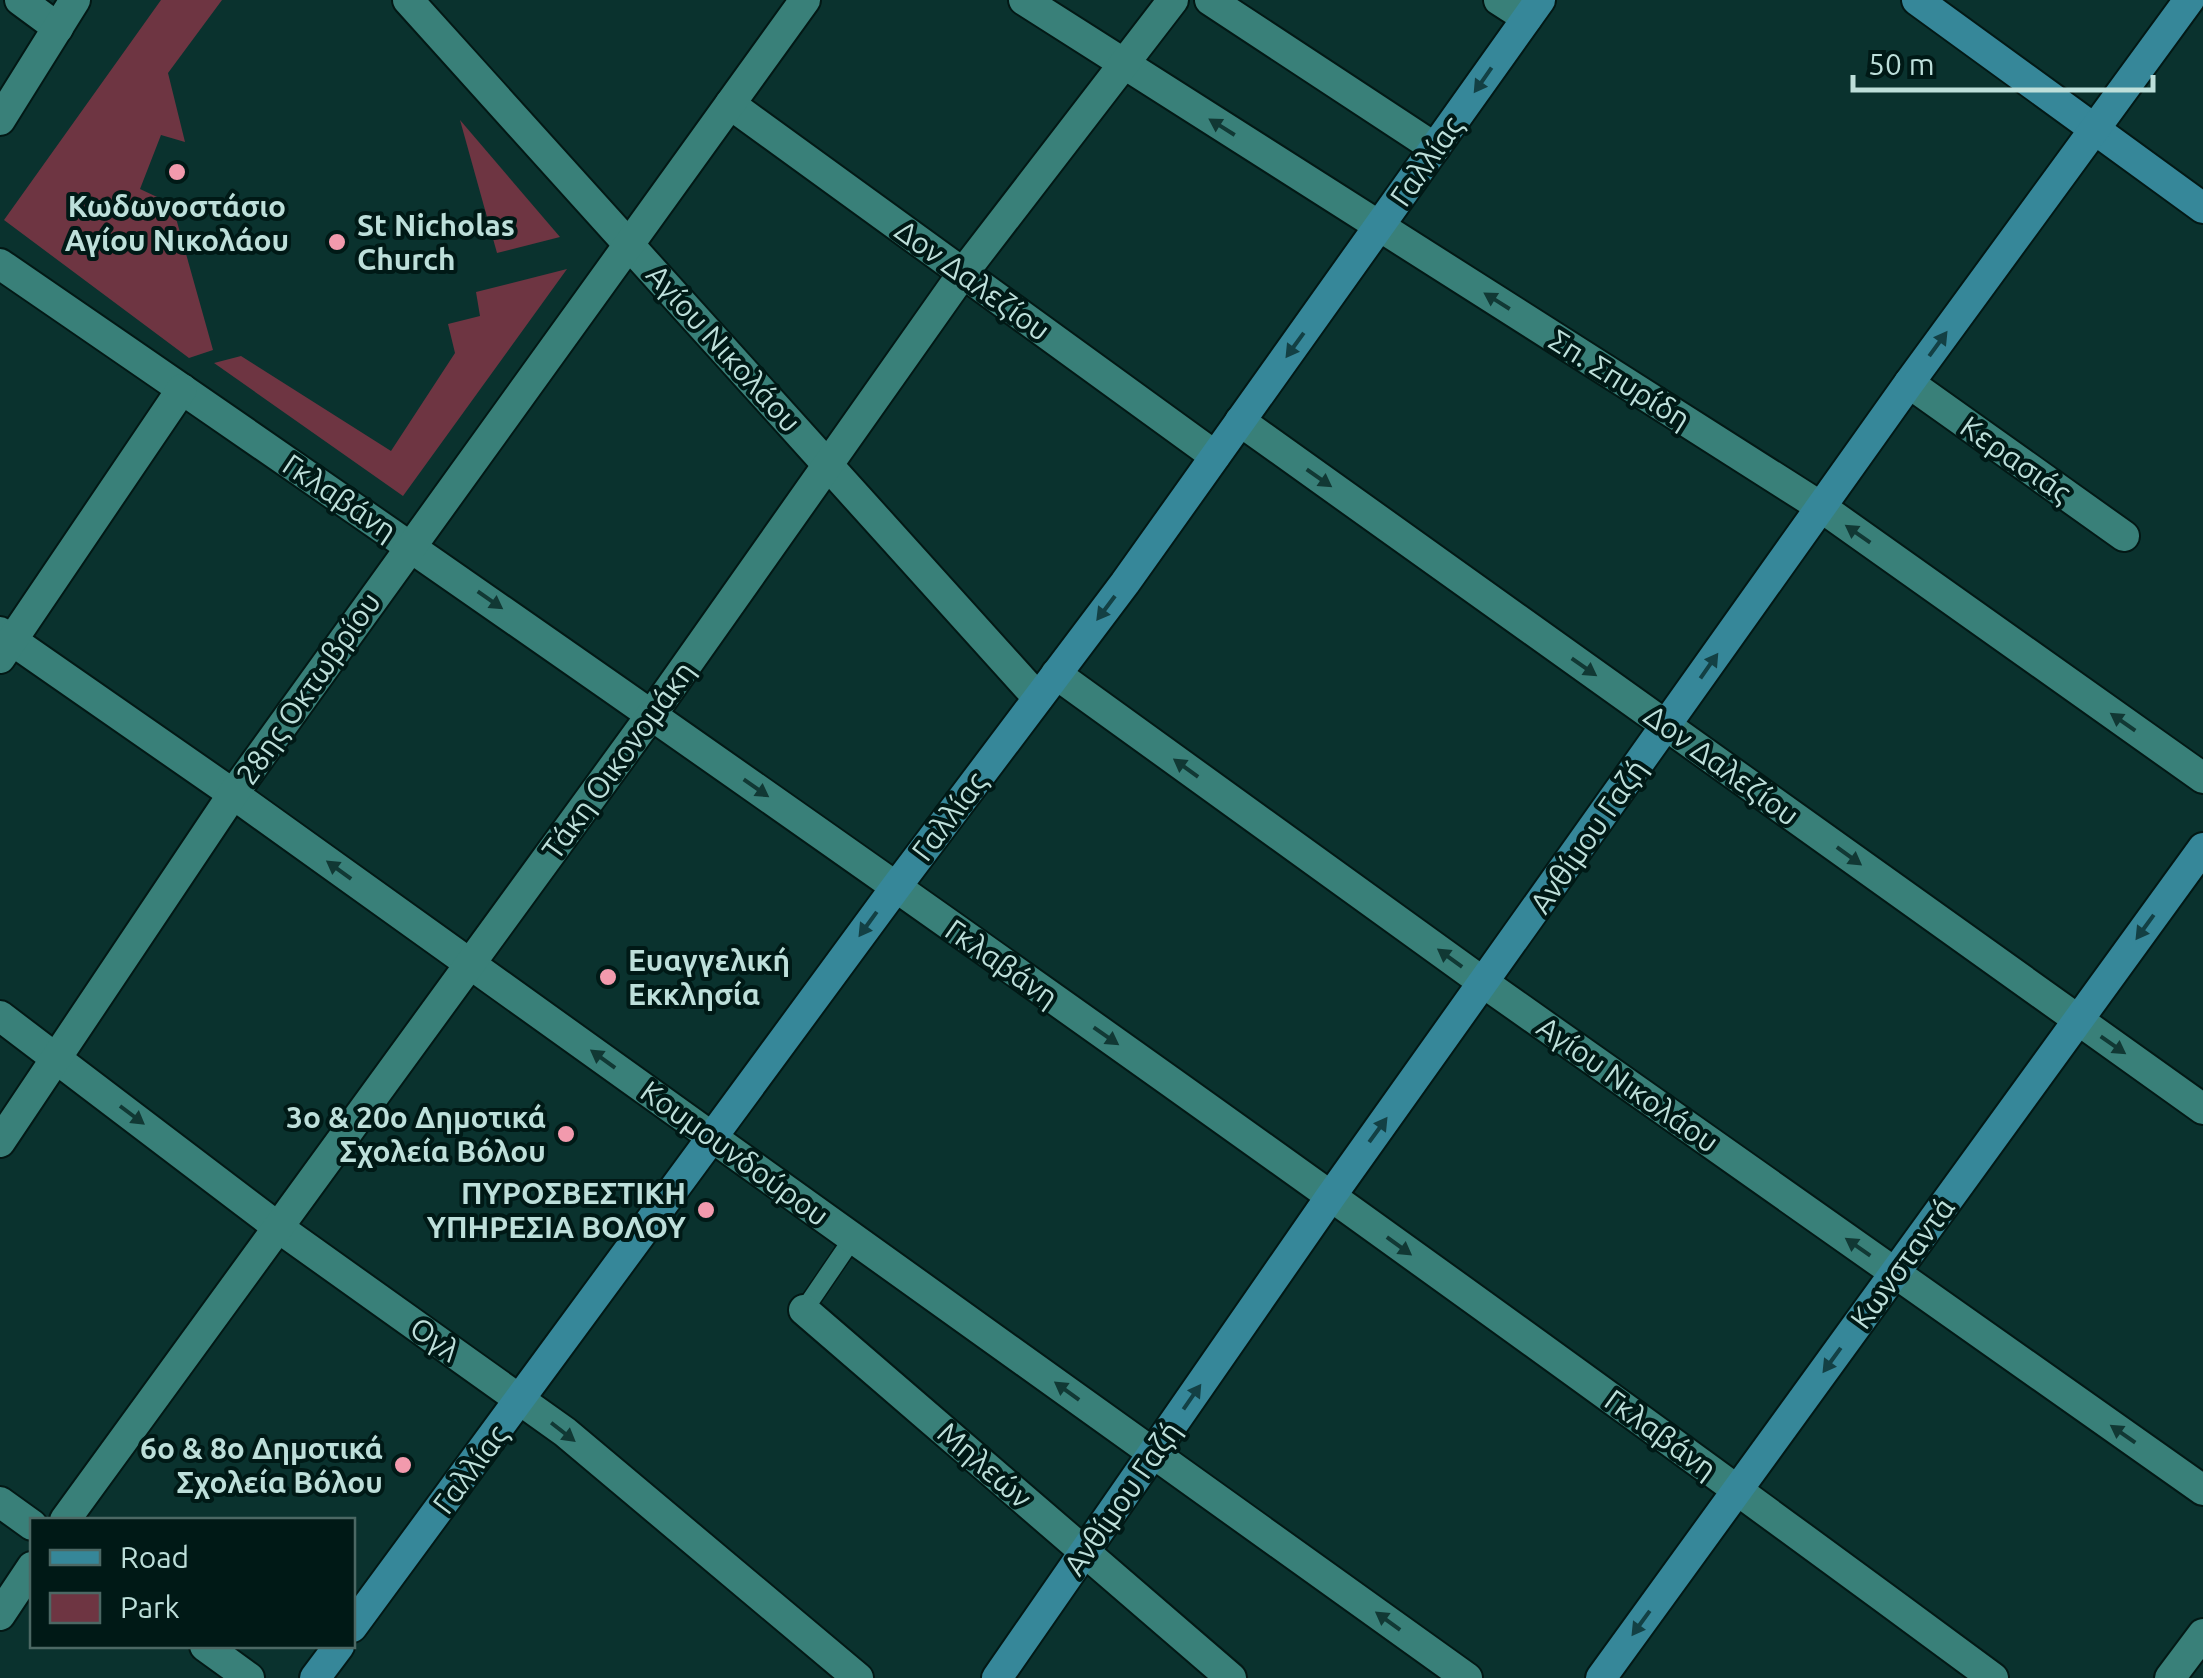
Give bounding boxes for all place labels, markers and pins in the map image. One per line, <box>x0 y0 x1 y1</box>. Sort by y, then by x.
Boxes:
marker: Κωδωνοστάσιο Αγίου Νικολάου <box>166 161 188 183</box>
place label: Κωδωνοστάσιο Αγίου Νικολάου <box>65 189 289 257</box>
place label: St Nicholas Church <box>357 208 515 276</box>
marker: St Nicholas Church <box>326 231 348 253</box>
place label: Ευαγγελική Εκκλησία <box>628 943 790 1011</box>
marker: Ευαγγελική Εκκλησία <box>597 966 619 988</box>
place label: 3ο & 20ο Δημοτικά Σχολεία Βόλου <box>286 1100 546 1168</box>
marker: 3ο & 20ο Δημοτικά Σχολεία Βόλου <box>555 1123 577 1145</box>
place label: ΠΥΡΟΣΒΕΣΤΙΚΗ ΥΠΗΡΕΣΙΑ ΒΟΛΟΥ <box>427 1176 687 1244</box>
marker: ΠΥΡΟΣΒΕΣΤΙΚΗ ΥΠΗΡΕΣΙΑ ΒΟΛΟΥ <box>695 1199 717 1221</box>
place label: 6ο & 8ο Δημοτικά Σχολεία Βόλου <box>140 1431 383 1499</box>
marker: 6ο & 8ο Δημοτικά Σχολεία Βόλου <box>392 1454 414 1476</box>

